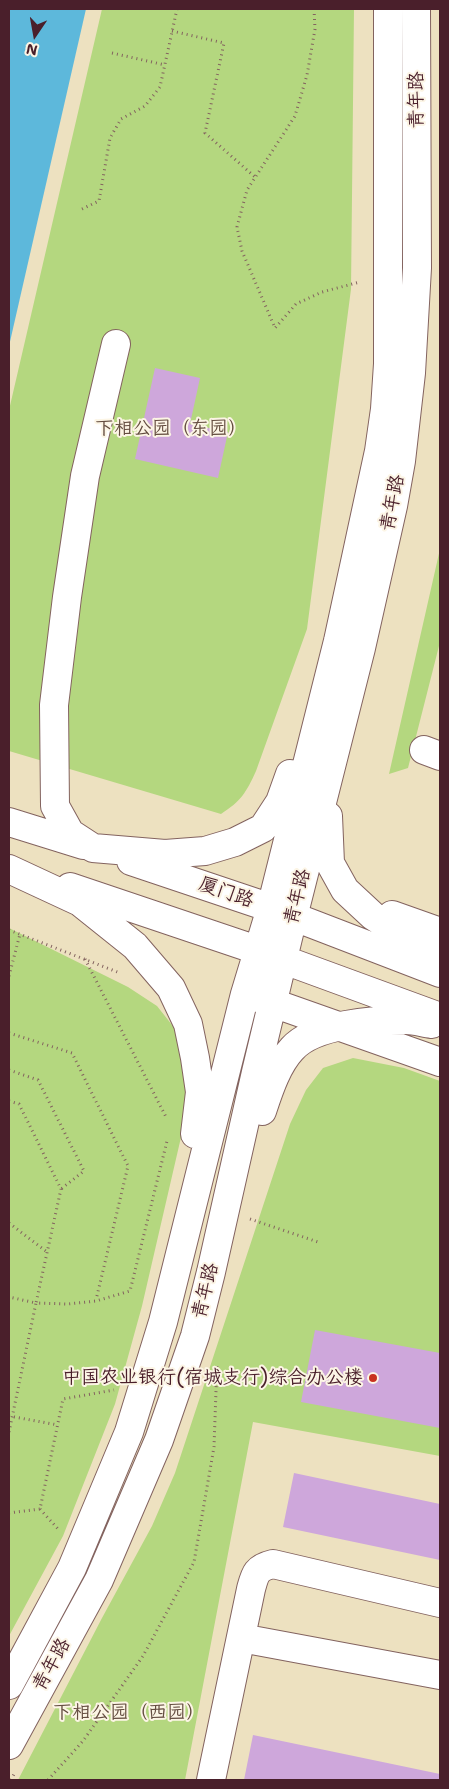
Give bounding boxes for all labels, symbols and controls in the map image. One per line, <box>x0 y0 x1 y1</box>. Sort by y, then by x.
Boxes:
north arrow <box>10 10 60 60</box>
text: N <box>25 40 39 60</box>
street label: 青年路 <box>406 72 428 128</box>
park label: 下相公园（东园） <box>95 418 247 440</box>
street label: 青年路 <box>376 473 410 533</box>
street label: 青年路 <box>280 867 316 927</box>
street label: 厦门路 <box>195 873 257 913</box>
street label: 青年路 <box>188 1261 224 1321</box>
place label: 中国农业银行(宿城支行)综合办公楼 <box>62 1367 363 1389</box>
marker: 中国农业银行(宿城支行)综合办公楼 <box>367 1372 379 1384</box>
street label: 青年路 <box>28 1635 76 1695</box>
park label: 下相公园（西园） <box>53 1702 205 1724</box>

